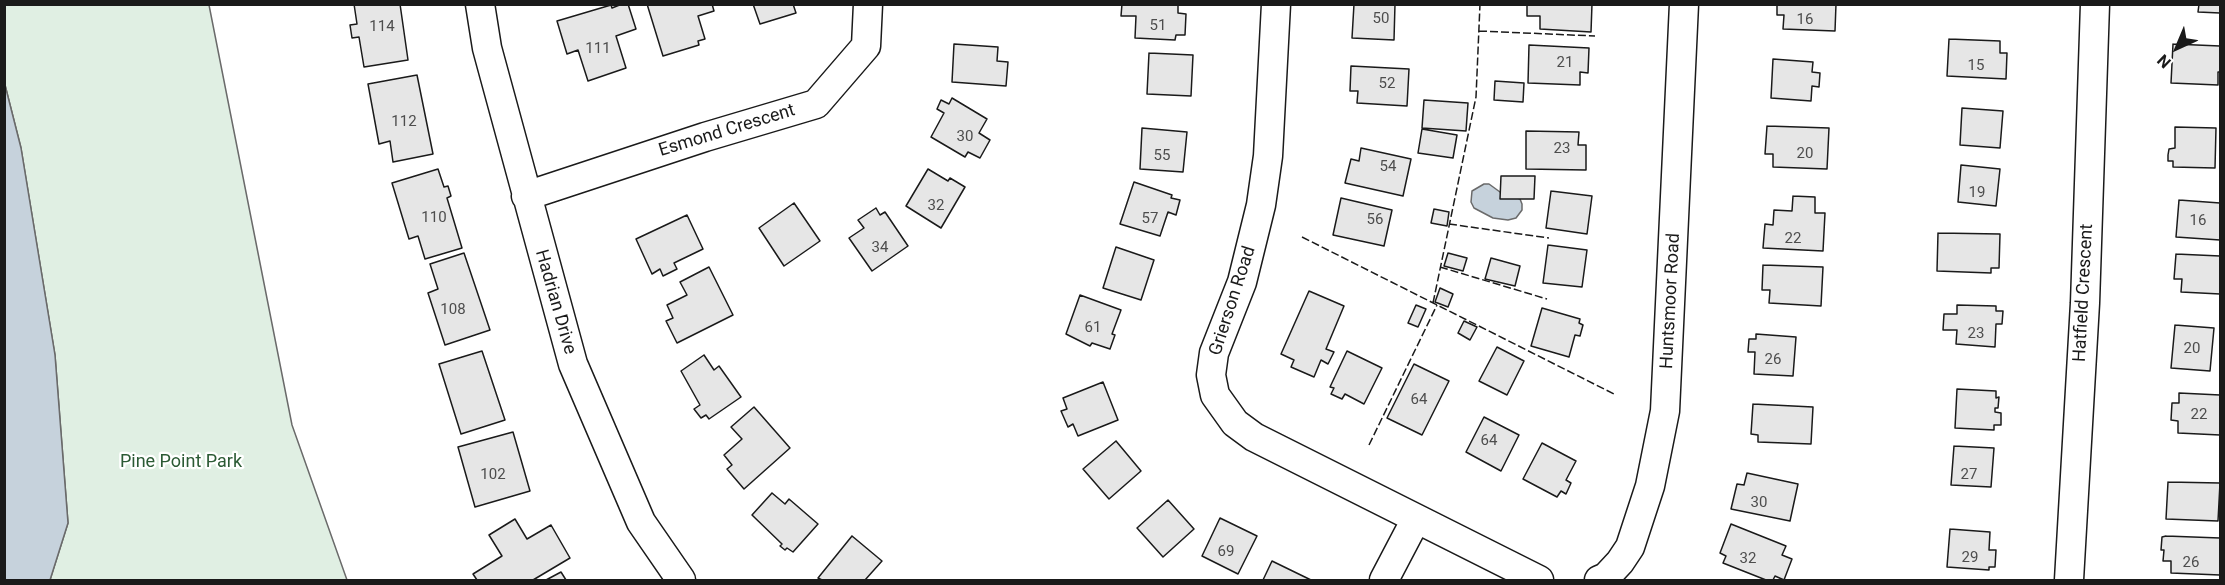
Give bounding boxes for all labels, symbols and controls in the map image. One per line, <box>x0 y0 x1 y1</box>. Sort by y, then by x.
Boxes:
house number: 50 <box>1373 10 1389 28</box>
house number: 16 <box>1797 11 1813 29</box>
house number: 51 <box>1150 17 1166 35</box>
house number: 114 <box>369 18 395 36</box>
north arrow <box>2147 18 2207 78</box>
house number: 111 <box>585 40 611 58</box>
text: N <box>2153 51 2175 72</box>
house number: 21 <box>1557 54 1573 72</box>
house number: 15 <box>1968 57 1984 75</box>
house number: 52 <box>1379 75 1395 93</box>
street label: Esmond Crescent <box>656 100 798 162</box>
house number: 112 <box>391 113 417 131</box>
house number: 30 <box>957 128 973 146</box>
house number: 23 <box>1554 140 1570 158</box>
house number: 20 <box>1797 145 1813 163</box>
house number: 55 <box>1154 147 1170 165</box>
house number: 54 <box>1380 158 1396 176</box>
house number: 19 <box>1969 184 1985 202</box>
house number: 32 <box>928 197 944 215</box>
house number: 110 <box>421 209 447 227</box>
house number: 57 <box>1142 210 1158 228</box>
house number: 56 <box>1367 211 1383 229</box>
house number: 16 <box>2190 212 2206 230</box>
street label: Hatfield Crescent <box>2070 223 2098 363</box>
house number: 22 <box>1785 230 1801 248</box>
street label: Huntsmoor Road <box>1657 232 1685 370</box>
house number: 34 <box>872 239 888 257</box>
street label: Grierson Road <box>1205 244 1261 358</box>
street label: Hadrian Drive <box>530 247 580 357</box>
house number: 108 <box>440 301 466 319</box>
house number: 61 <box>1085 319 1101 337</box>
house number: 23 <box>1968 325 1984 343</box>
house number: 20 <box>2184 340 2200 358</box>
house number: 26 <box>1765 351 1781 369</box>
house number: 64 <box>1411 391 1427 409</box>
house number: 22 <box>2191 406 2207 424</box>
house number: 64 <box>1481 432 1497 450</box>
park label: Pine Point Park <box>120 451 242 473</box>
house number: 102 <box>480 466 506 484</box>
house number: 27 <box>1961 466 1977 484</box>
house number: 30 <box>1751 494 1767 512</box>
house number: 69 <box>1218 543 1234 561</box>
house number: 29 <box>1962 549 1978 567</box>
house number: 32 <box>1740 550 1756 568</box>
house number: 26 <box>2183 554 2199 572</box>

